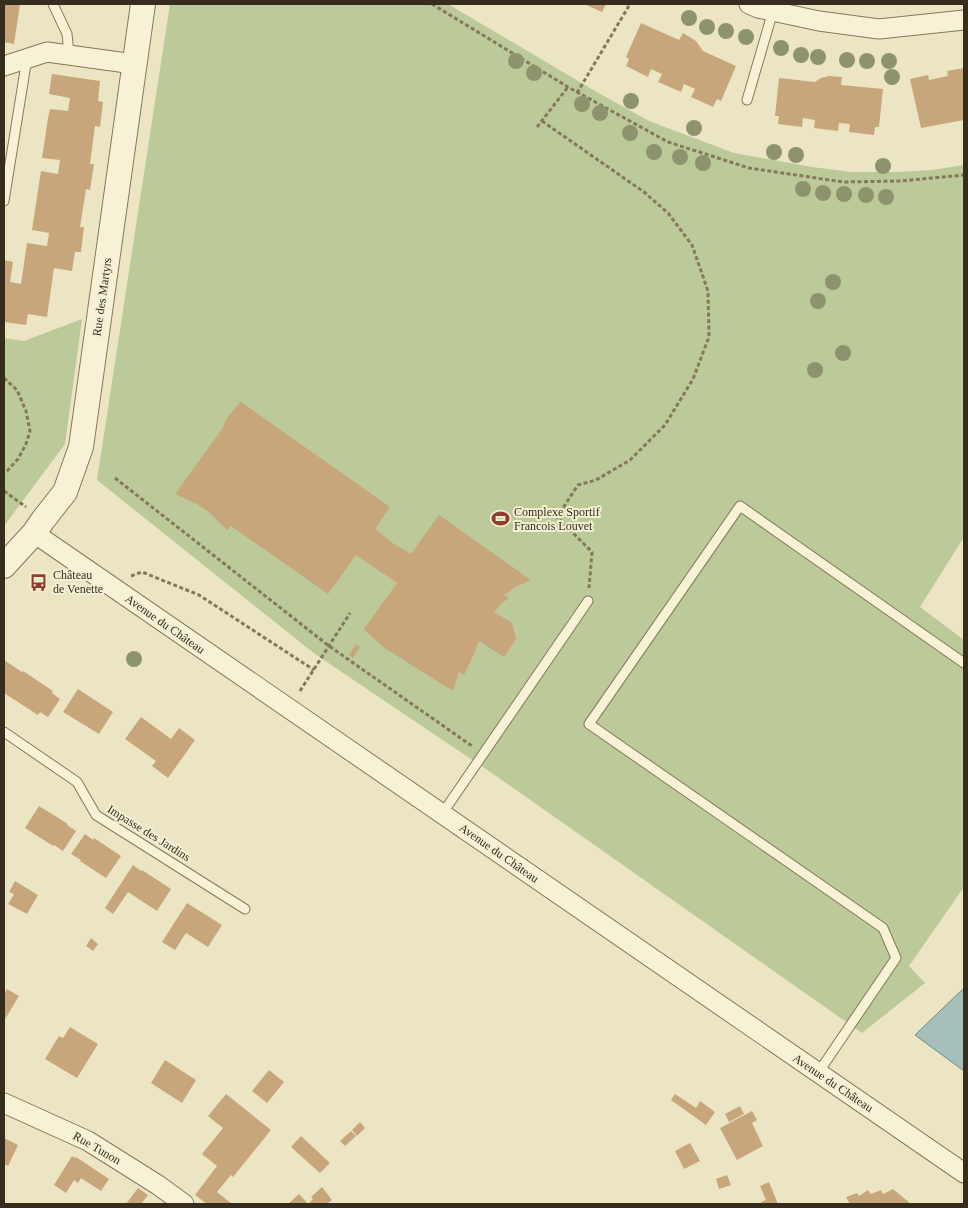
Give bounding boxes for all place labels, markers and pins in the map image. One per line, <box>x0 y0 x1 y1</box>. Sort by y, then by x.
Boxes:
place label: Complexe Sportif Francois Louvet <box>514 505 600 533</box>
sports icon: Complexe Sportif Francois Louvet <box>490 509 510 529</box>
place label: Château de Venette <box>53 568 103 596</box>
bus stop icon: Château de Venette <box>29 572 49 592</box>

